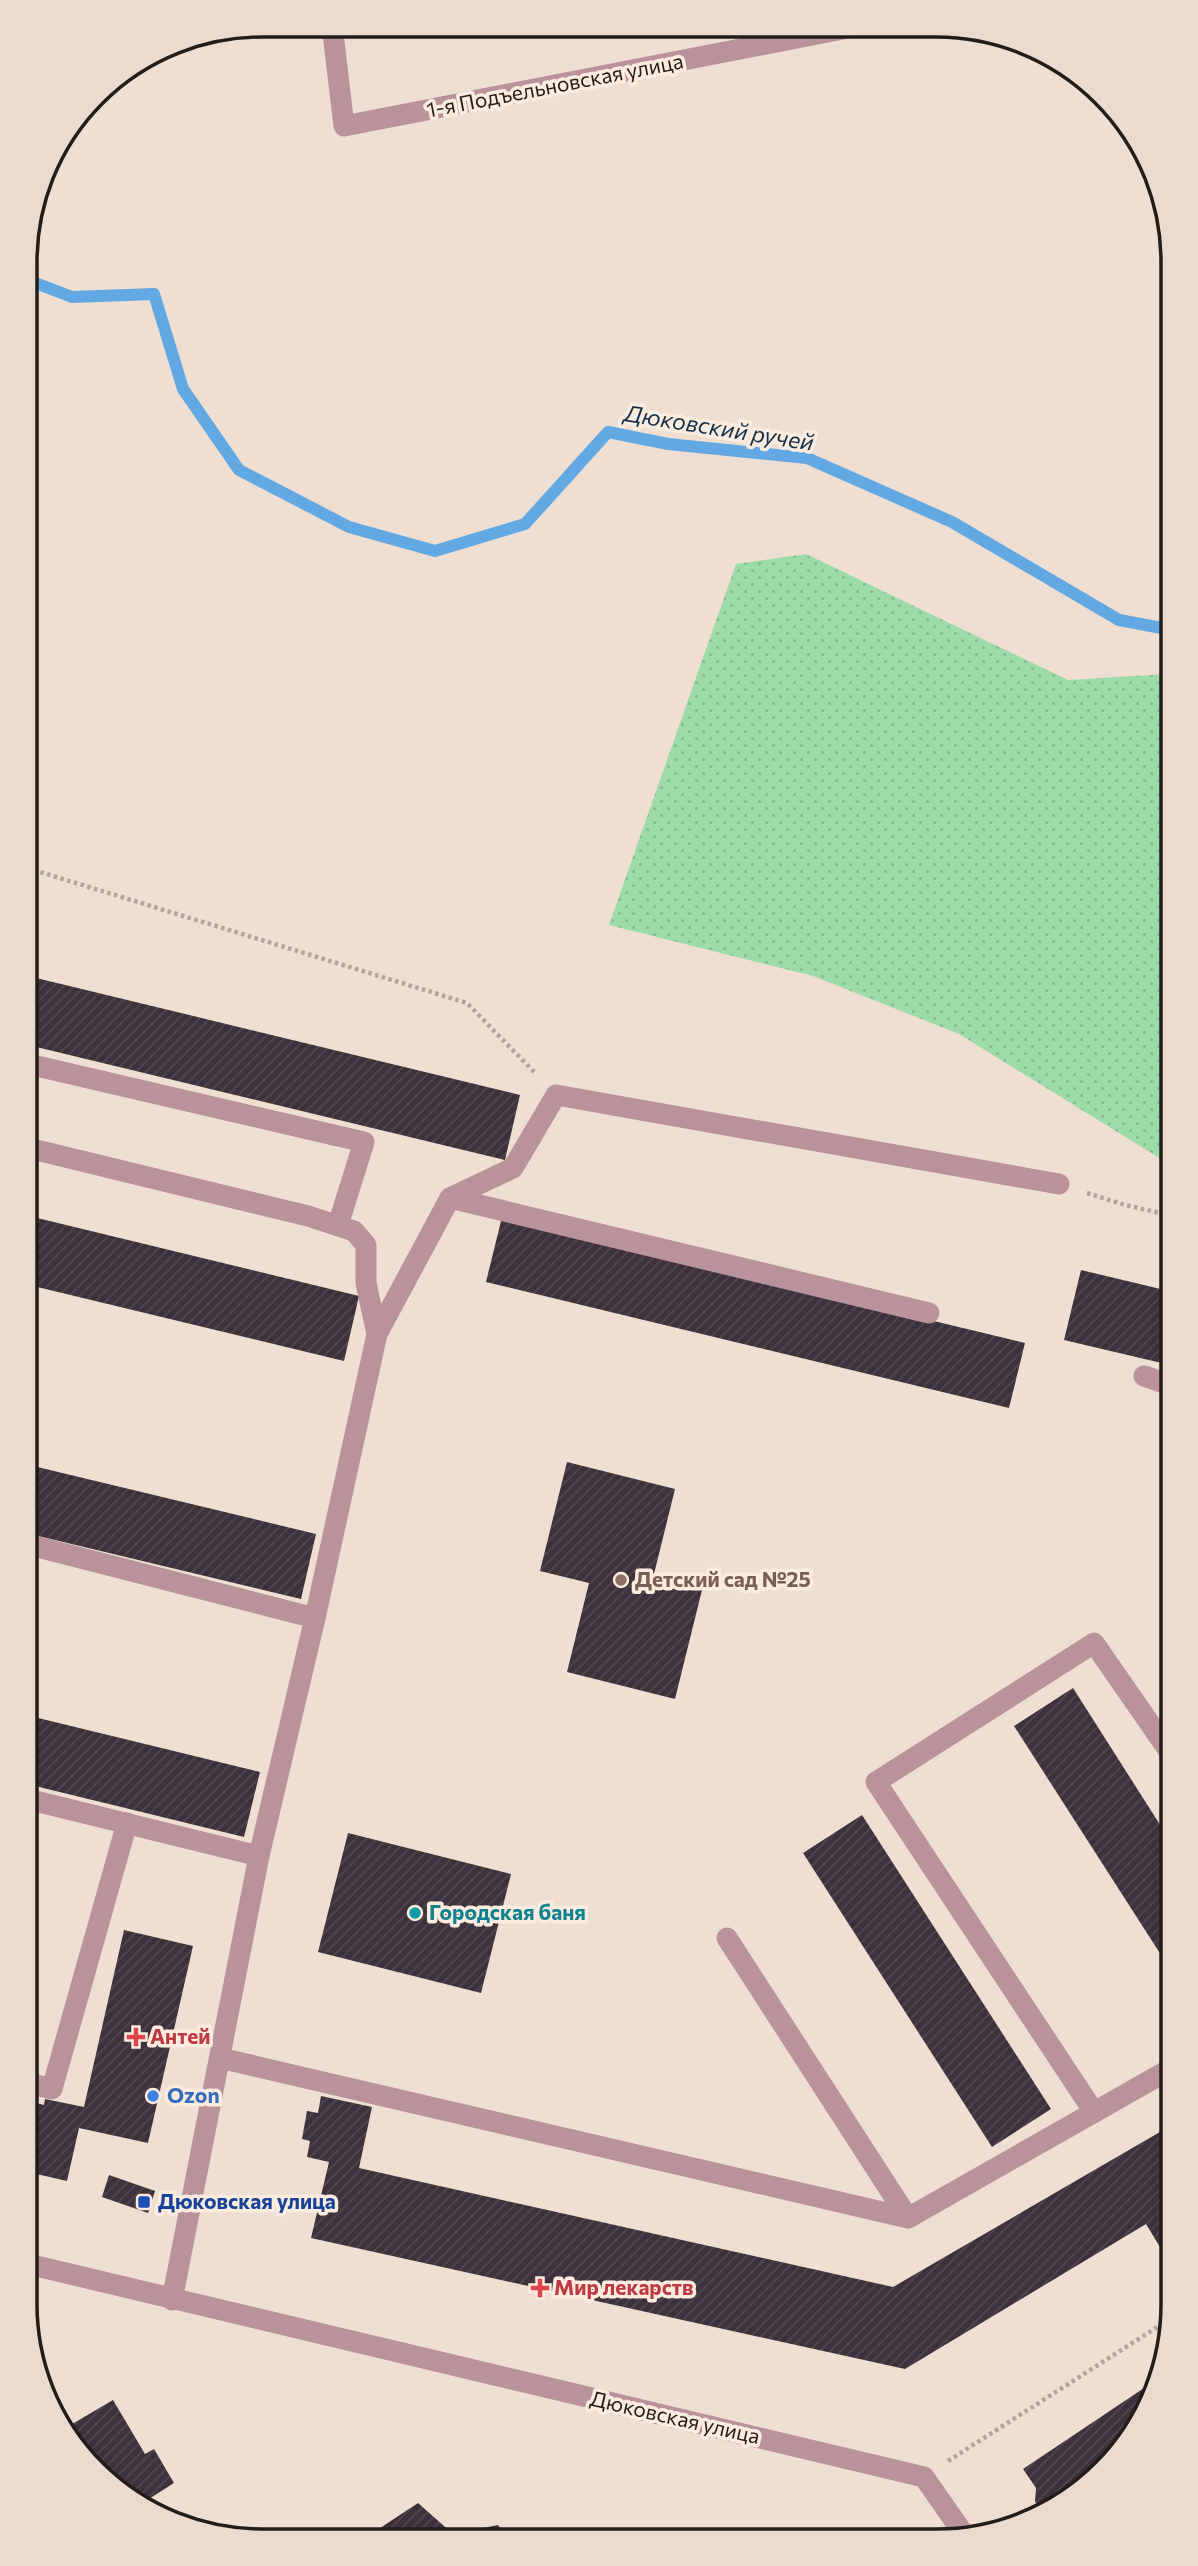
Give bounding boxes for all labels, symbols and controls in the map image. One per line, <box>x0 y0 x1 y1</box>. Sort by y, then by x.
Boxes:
street label: 1-я Подъельновская улица <box>424 47 685 122</box>
water label: Дюковский ручей <box>621 398 816 456</box>
place label: Детский сад №25 <box>635 1566 811 1591</box>
marker: Детский сад №25 <box>613 1572 629 1588</box>
place label: Городская баня <box>429 1899 586 1924</box>
marker: Городская баня <box>407 1905 423 1921</box>
place label: Антей <box>150 2023 211 2048</box>
marker: Антей <box>128 2029 144 2045</box>
place label: Ozon <box>167 2082 220 2107</box>
marker: Ozon <box>145 2088 161 2104</box>
place label: Дюковская улица <box>158 2188 336 2213</box>
marker: Дюковская улица <box>136 2194 152 2210</box>
place label: Мир лекарств <box>554 2274 693 2299</box>
marker: Мир лекарств <box>532 2280 548 2296</box>
street label: Дюковская улица <box>588 2385 762 2448</box>

